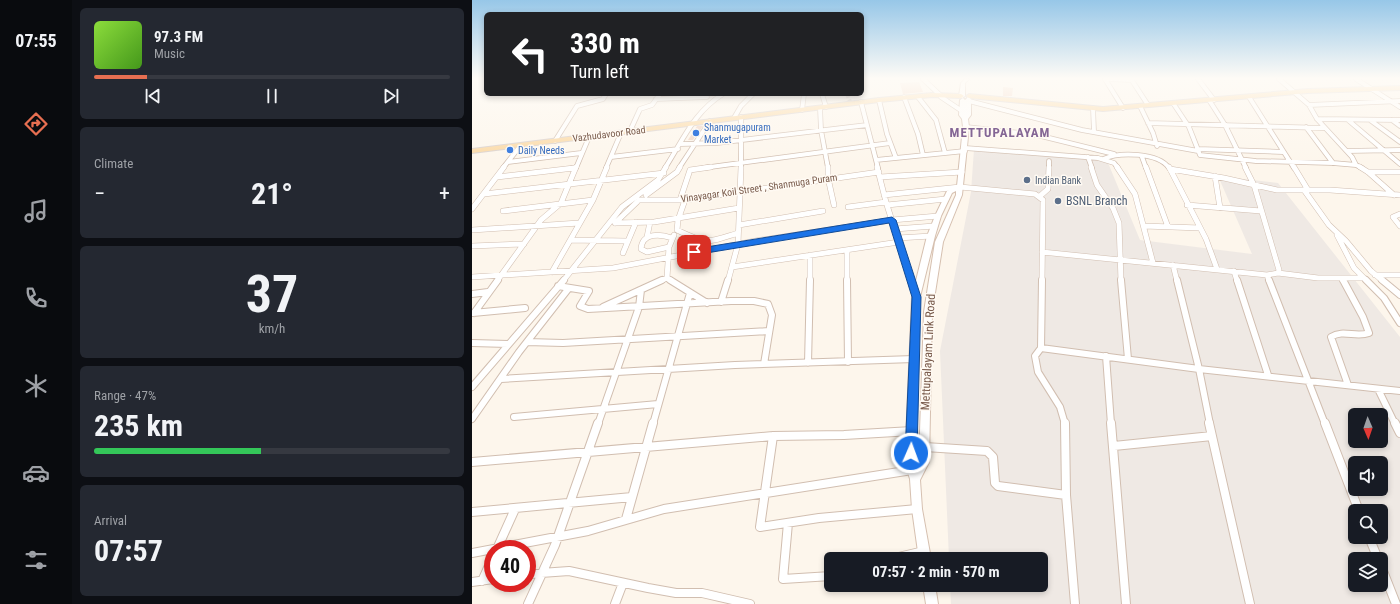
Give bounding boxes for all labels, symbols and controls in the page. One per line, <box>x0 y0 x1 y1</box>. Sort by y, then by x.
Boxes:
text: 330 m <box>570 27 640 60</box>
text: 97.3 FM <box>154 28 203 46</box>
icon: left <box>504 28 556 80</box>
text: 07:55 <box>15 30 57 51</box>
text: Music <box>154 46 185 61</box>
text: Turn left <box>570 61 629 82</box>
icon: previous <box>142 85 164 107</box>
icon: pause <box>261 85 283 107</box>
icon: next <box>380 85 402 107</box>
icon: directions <box>22 110 50 138</box>
place label: Shanmugapuram Market <box>704 122 771 145</box>
street label: Vazhudavoor Road <box>572 124 646 144</box>
district label: METTUPALAYAM <box>950 125 1050 140</box>
marker: Shanmugapuram Market <box>691 128 701 138</box>
marker: Daily Needs <box>505 145 515 155</box>
place label: Daily Needs <box>518 145 565 156</box>
text: Climate <box>94 156 133 171</box>
street label: Vinayagar Koil Street , Shanmuga Puram <box>680 172 838 204</box>
marker: Indian Bank <box>1022 175 1032 185</box>
place label: Indian Bank <box>1035 175 1082 186</box>
text: 21° <box>251 176 293 211</box>
text: − <box>94 181 105 206</box>
text: + <box>439 181 450 206</box>
place label: BSNL Branch <box>1066 194 1128 208</box>
marker: BSNL Branch <box>1053 196 1063 206</box>
icon: music <box>22 197 50 225</box>
pin <box>677 235 711 269</box>
icon: arrive <box>683 241 705 263</box>
text: 37 <box>246 264 298 325</box>
icon: phone <box>22 284 50 312</box>
street label: Mettupalayam Link Road <box>918 293 938 411</box>
text: km/h <box>259 321 285 336</box>
icon: climate <box>22 372 50 400</box>
text: Range · 47% <box>94 388 156 403</box>
text: 235 km <box>94 408 183 443</box>
north arrow <box>1348 408 1388 448</box>
map controls <box>1348 408 1388 592</box>
position arrow <box>890 432 932 474</box>
button: sound <box>1348 456 1388 496</box>
icon: car <box>22 459 50 487</box>
button: search <box>1348 504 1388 544</box>
text: Arrival <box>94 513 127 528</box>
text: 07:57 <box>94 533 163 568</box>
speed limit sign: 40 <box>484 540 536 592</box>
icon: filters <box>22 546 50 574</box>
button: layers <box>1348 552 1388 592</box>
text: 07:57 · 2 min · 570 m <box>872 563 1000 581</box>

